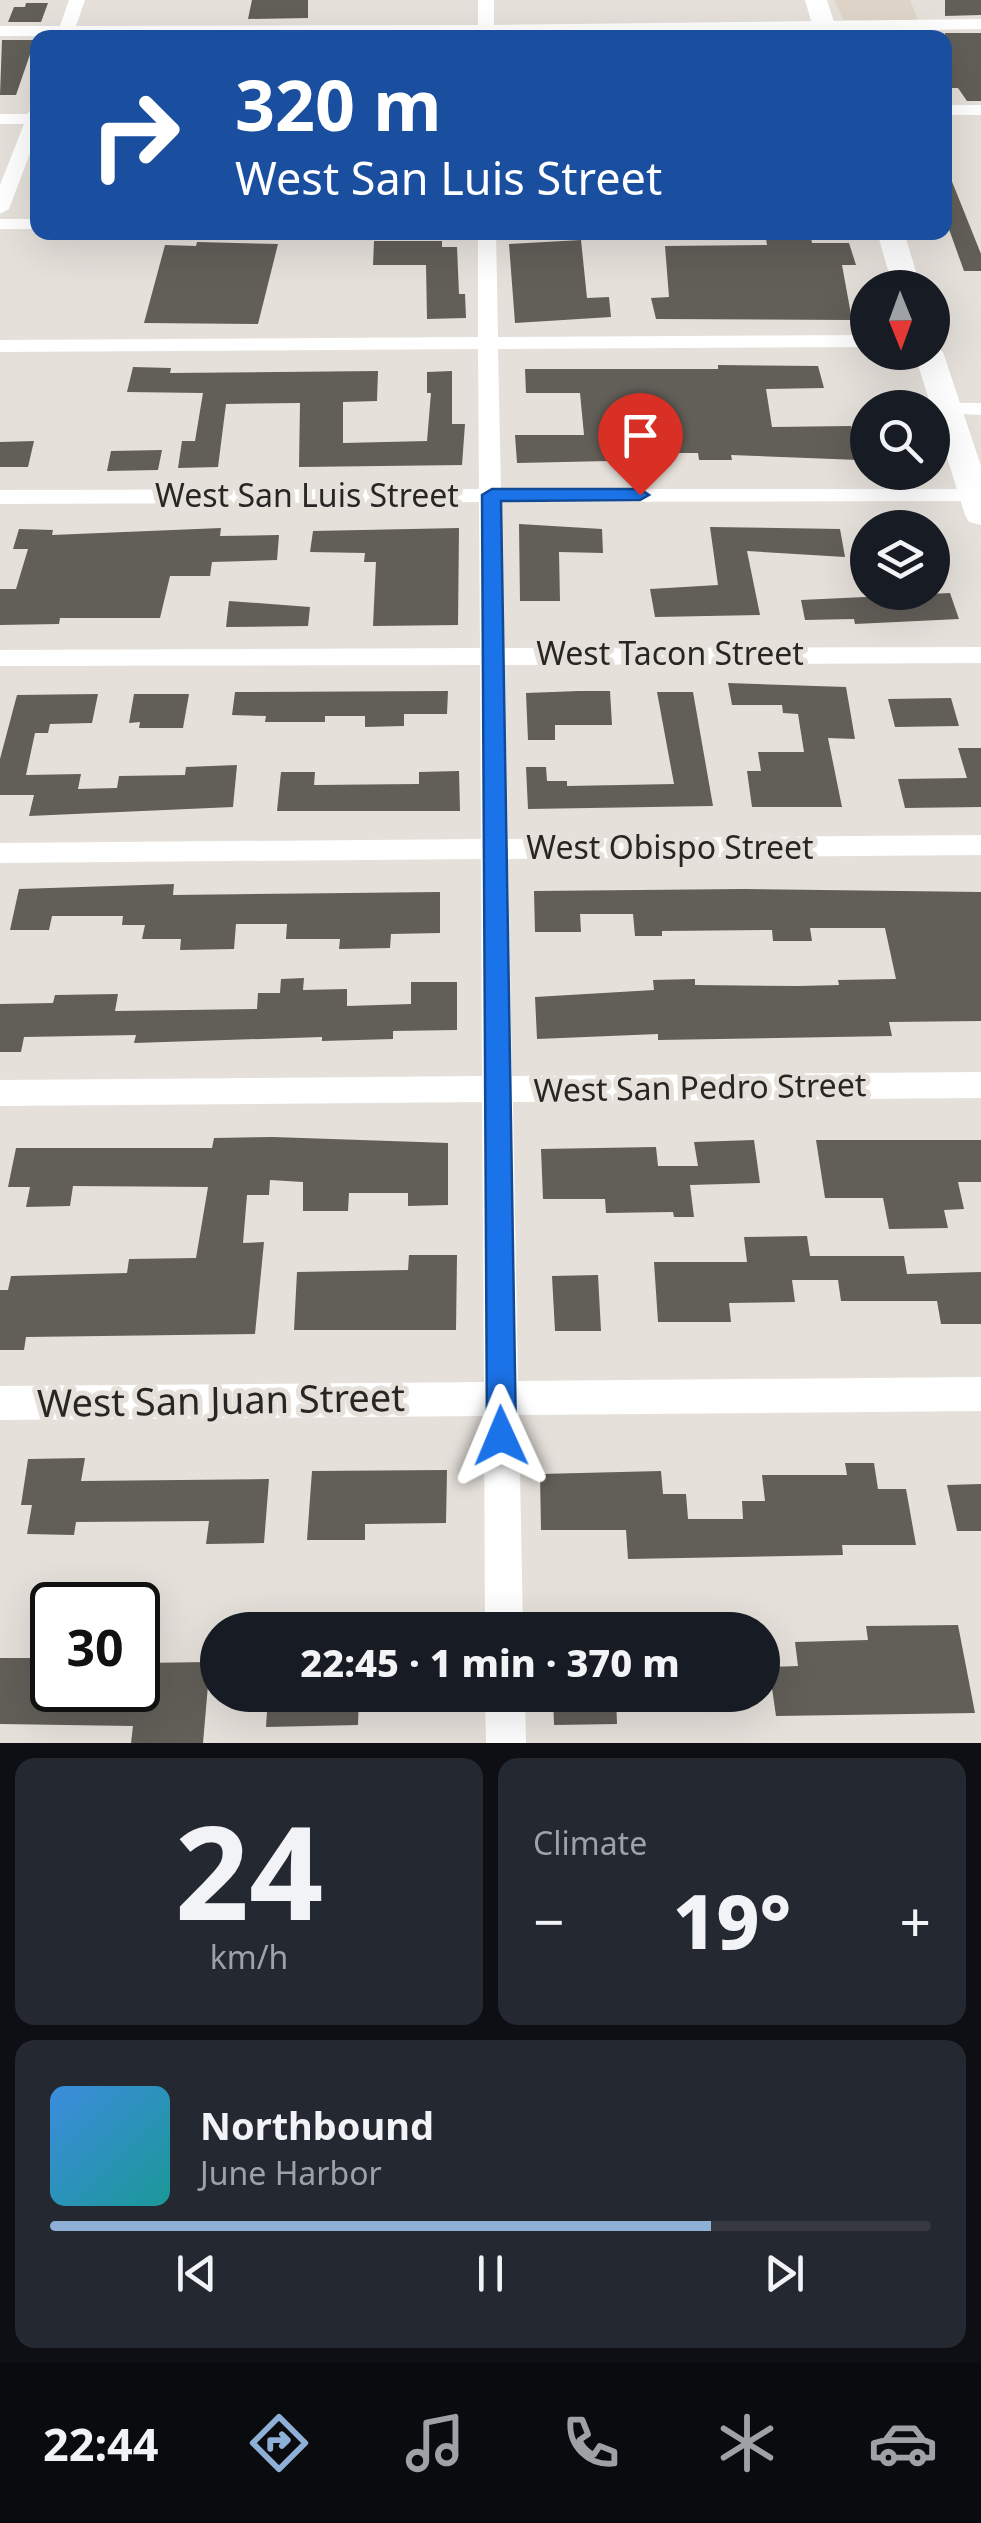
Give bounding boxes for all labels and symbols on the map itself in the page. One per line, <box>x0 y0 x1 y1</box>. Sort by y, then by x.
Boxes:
north arrow <box>850 270 950 370</box>
pin <box>598 393 683 496</box>
street label: West San Luis Street <box>155 473 459 516</box>
street label: West Tacon Street <box>536 631 804 674</box>
street label: West Obispo Street <box>526 825 814 868</box>
street label: West San Pedro Street <box>533 1062 867 1111</box>
street label: West San Juan Street <box>37 1370 405 1428</box>
position arrow <box>449 1384 553 1488</box>
speed limit sign: 30 <box>30 1582 160 1712</box>

